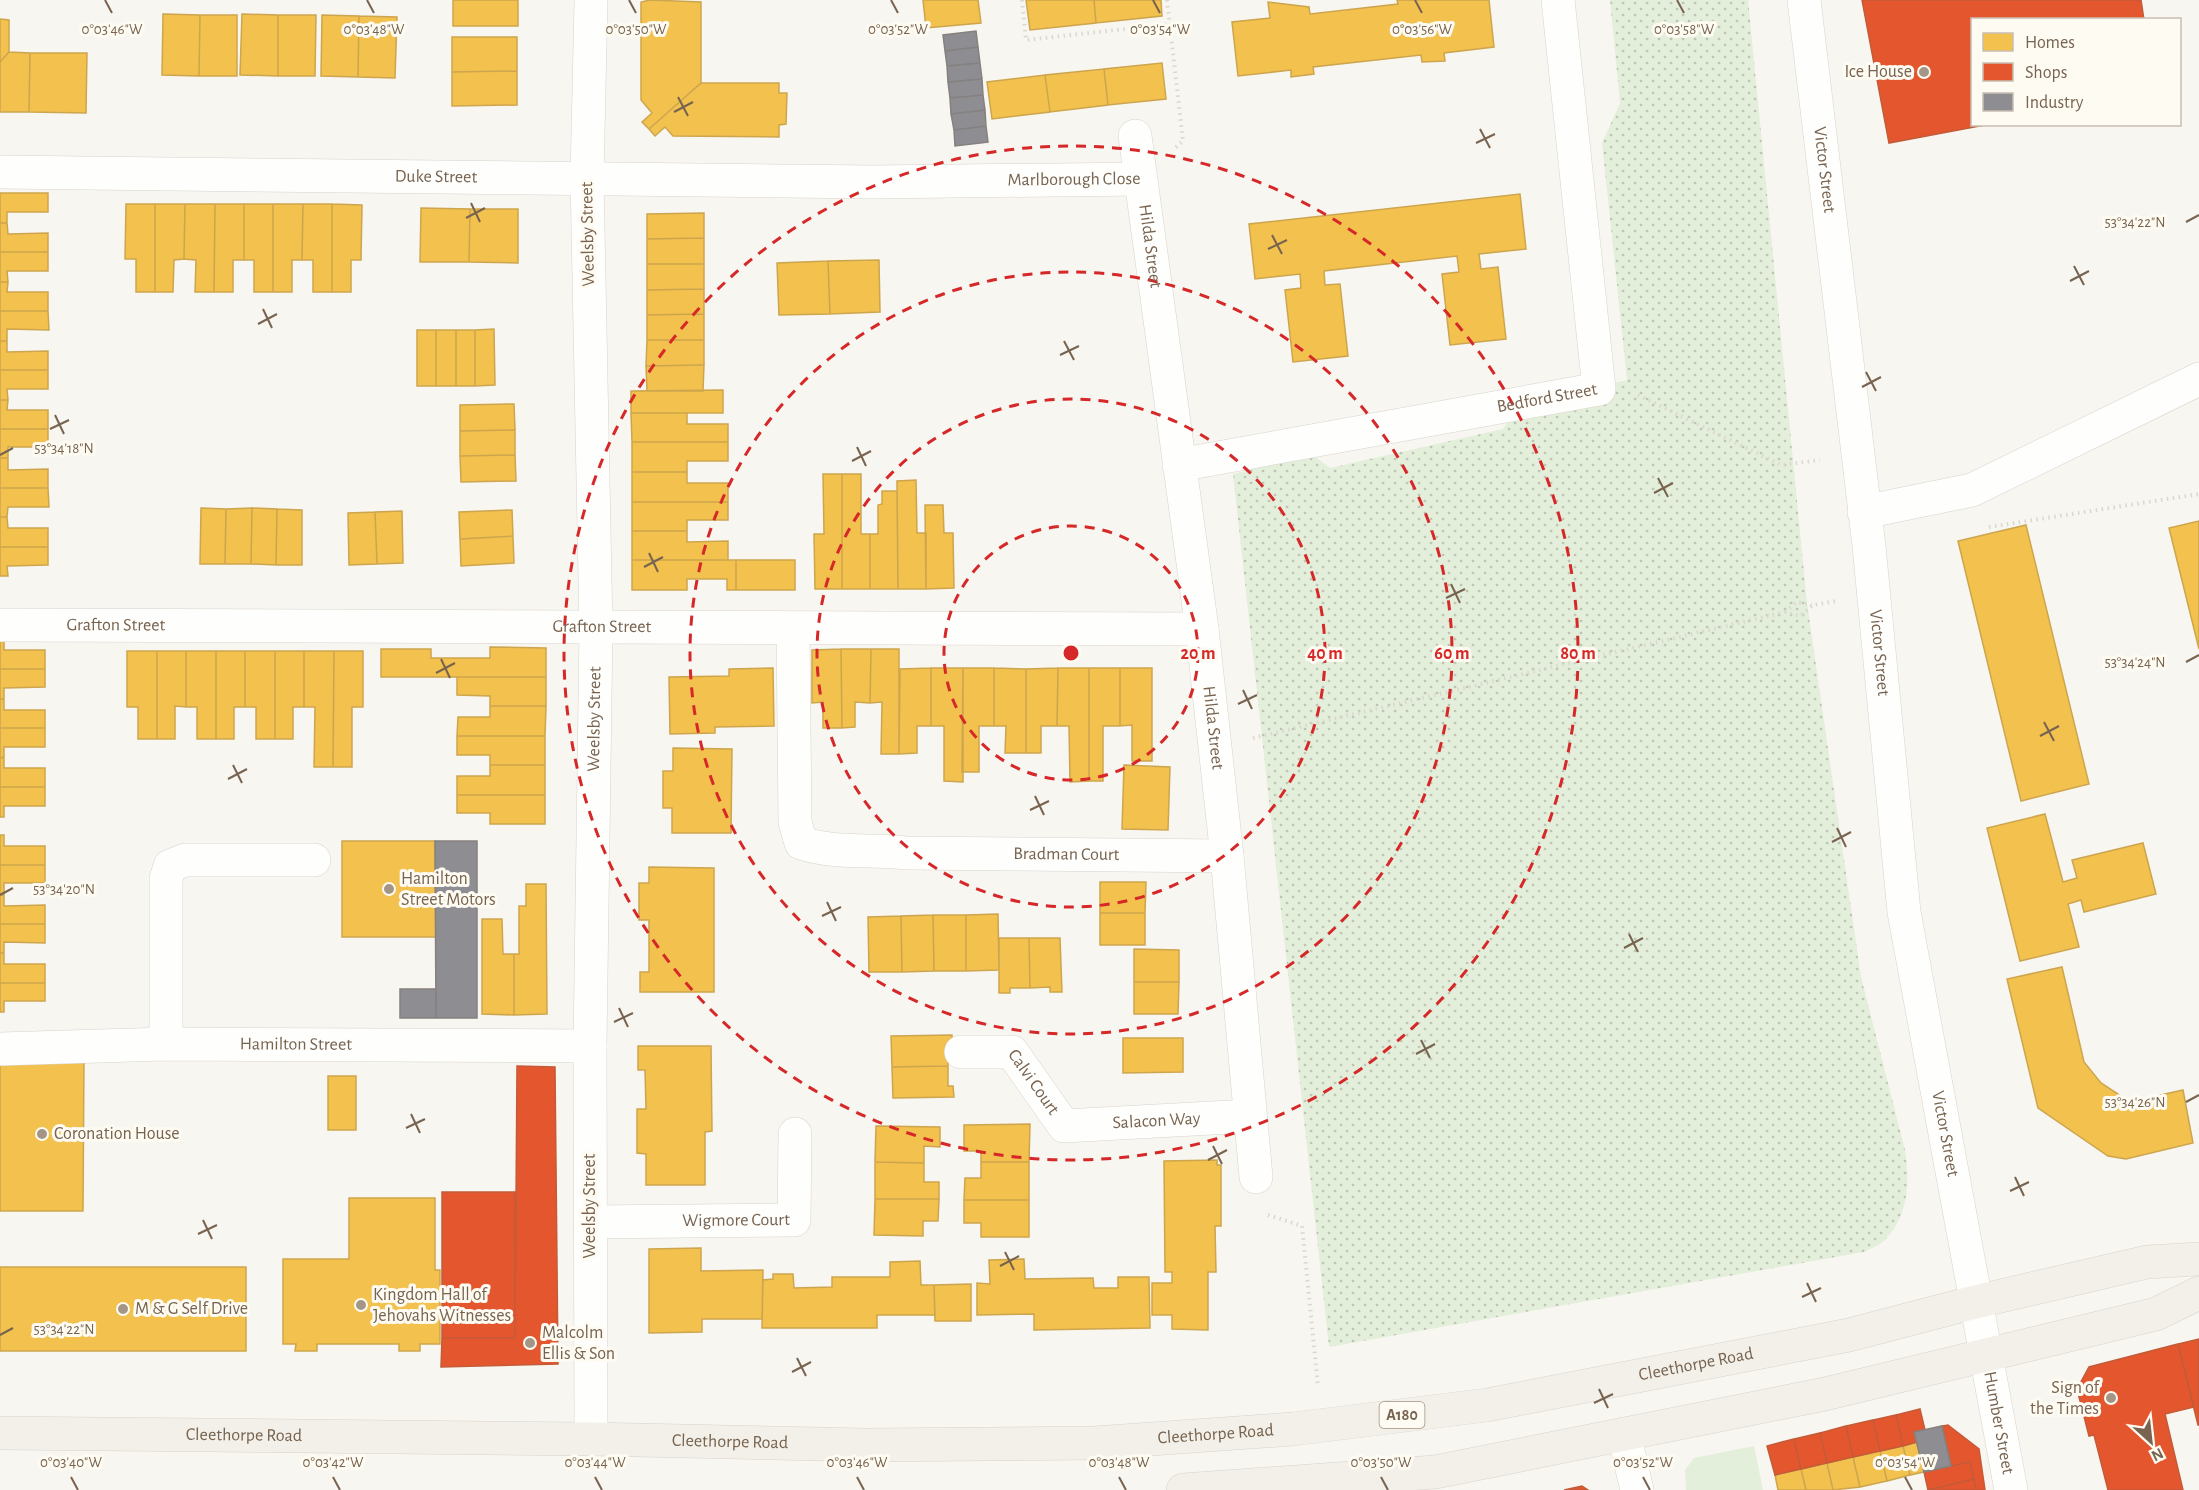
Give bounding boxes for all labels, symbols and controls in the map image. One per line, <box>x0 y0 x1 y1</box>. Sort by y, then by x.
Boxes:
legend <box>1971 18 2181 126</box>
text: 0°03'46"W <box>82 22 143 37</box>
text: 0°03'48"W <box>343 22 405 37</box>
text: 0°03'50"W <box>606 22 667 37</box>
text: 0°03'52"W <box>868 22 929 37</box>
text: 0°03'54"W <box>1130 22 1191 37</box>
text: 0°03'56"W <box>1392 22 1453 37</box>
text: 0°03'58"W <box>1654 22 1715 37</box>
text: Homes <box>2025 34 2075 52</box>
place label: Ice House <box>1844 63 1912 81</box>
text: Shops <box>2025 64 2067 82</box>
marker: Ice House <box>1917 65 1931 79</box>
text: Industry <box>2025 94 2084 112</box>
street label: Victor Street <box>1810 126 1838 214</box>
street label: Duke Street <box>395 168 478 186</box>
street label: Marlborough Close <box>1007 170 1141 189</box>
street label: Weelsby Street <box>578 181 598 287</box>
street label: Hilda Street <box>1135 203 1165 289</box>
text: 53°34'22"N <box>2105 215 2165 230</box>
street label: Bedford Street <box>1495 380 1599 416</box>
text: 53°34'18"N <box>34 441 94 456</box>
street label: Victor Street <box>1866 609 1892 697</box>
street label: Grafton Street <box>67 616 166 635</box>
street label: Grafton Street <box>553 618 652 636</box>
centre of rings <box>1061 643 1081 663</box>
text: 20 m <box>1180 645 1216 663</box>
text: 40 m <box>1307 645 1343 663</box>
text: 60 m <box>1434 645 1470 663</box>
text: 80 m <box>1560 645 1596 663</box>
text: 53°34'24"N <box>2104 655 2166 670</box>
street label: Weelsby Street <box>585 666 604 772</box>
street label: Hilda Street <box>1199 685 1226 771</box>
street label: Bradman Court <box>1013 845 1120 864</box>
place label: Hamilton Street Motors <box>401 870 496 909</box>
text: 53°34'20"N <box>33 882 95 897</box>
marker: Hamilton Street Motors <box>382 882 396 896</box>
street label: Hamilton Street <box>240 1035 352 1054</box>
street label: Calvi Court <box>1004 1046 1062 1119</box>
street label: Victor Street <box>1928 1089 1962 1178</box>
text: 53°34'26"N <box>2104 1095 2166 1110</box>
street label: Salacon Way <box>1112 1110 1201 1132</box>
place label: Coronation House <box>54 1125 180 1143</box>
marker: Coronation House <box>35 1127 49 1141</box>
street label: Weelsby Street <box>581 1153 599 1259</box>
street label: Wigmore Court <box>682 1211 790 1230</box>
place label: Kingdom Hall of Jehovahs Witnesses <box>373 1286 511 1325</box>
marker: Kingdom Hall of Jehovahs Witnesses <box>354 1298 368 1312</box>
place label: M & G Self Drive <box>135 1300 248 1318</box>
marker: M & G Self Drive <box>116 1302 130 1316</box>
text: 53°34'22"N <box>34 1322 94 1337</box>
place label: Malcolm Ellis & Son <box>542 1324 615 1363</box>
marker: Malcolm Ellis & Son <box>523 1336 537 1350</box>
street label: Cleethorpe Road <box>1637 1345 1755 1384</box>
street label: Humber Street <box>1980 1370 2017 1476</box>
place label: Sign of the Times <box>2030 1379 2101 1418</box>
marker: Sign of the Times <box>2104 1391 2118 1405</box>
road number: A180 <box>1380 1402 1424 1428</box>
north arrow <box>2121 1412 2181 1472</box>
street label: Cleethorpe Road <box>1157 1421 1274 1448</box>
street label: Cleethorpe Road <box>186 1426 302 1445</box>
street label: Cleethorpe Road <box>672 1432 788 1452</box>
text: N <box>2149 1445 2166 1464</box>
text: 0°03'40"W <box>40 1455 103 1470</box>
text: 0°03'42"W <box>303 1455 364 1470</box>
text: 0°03'44"W <box>564 1455 626 1470</box>
text: 0°03'46"W <box>827 1455 888 1470</box>
text: 0°03'48"W <box>1088 1455 1150 1470</box>
text: 0°03'50"W <box>1351 1455 1412 1470</box>
text: 0°03'52"W <box>1613 1455 1674 1470</box>
text: 0°03'54"W <box>1875 1455 1936 1470</box>

